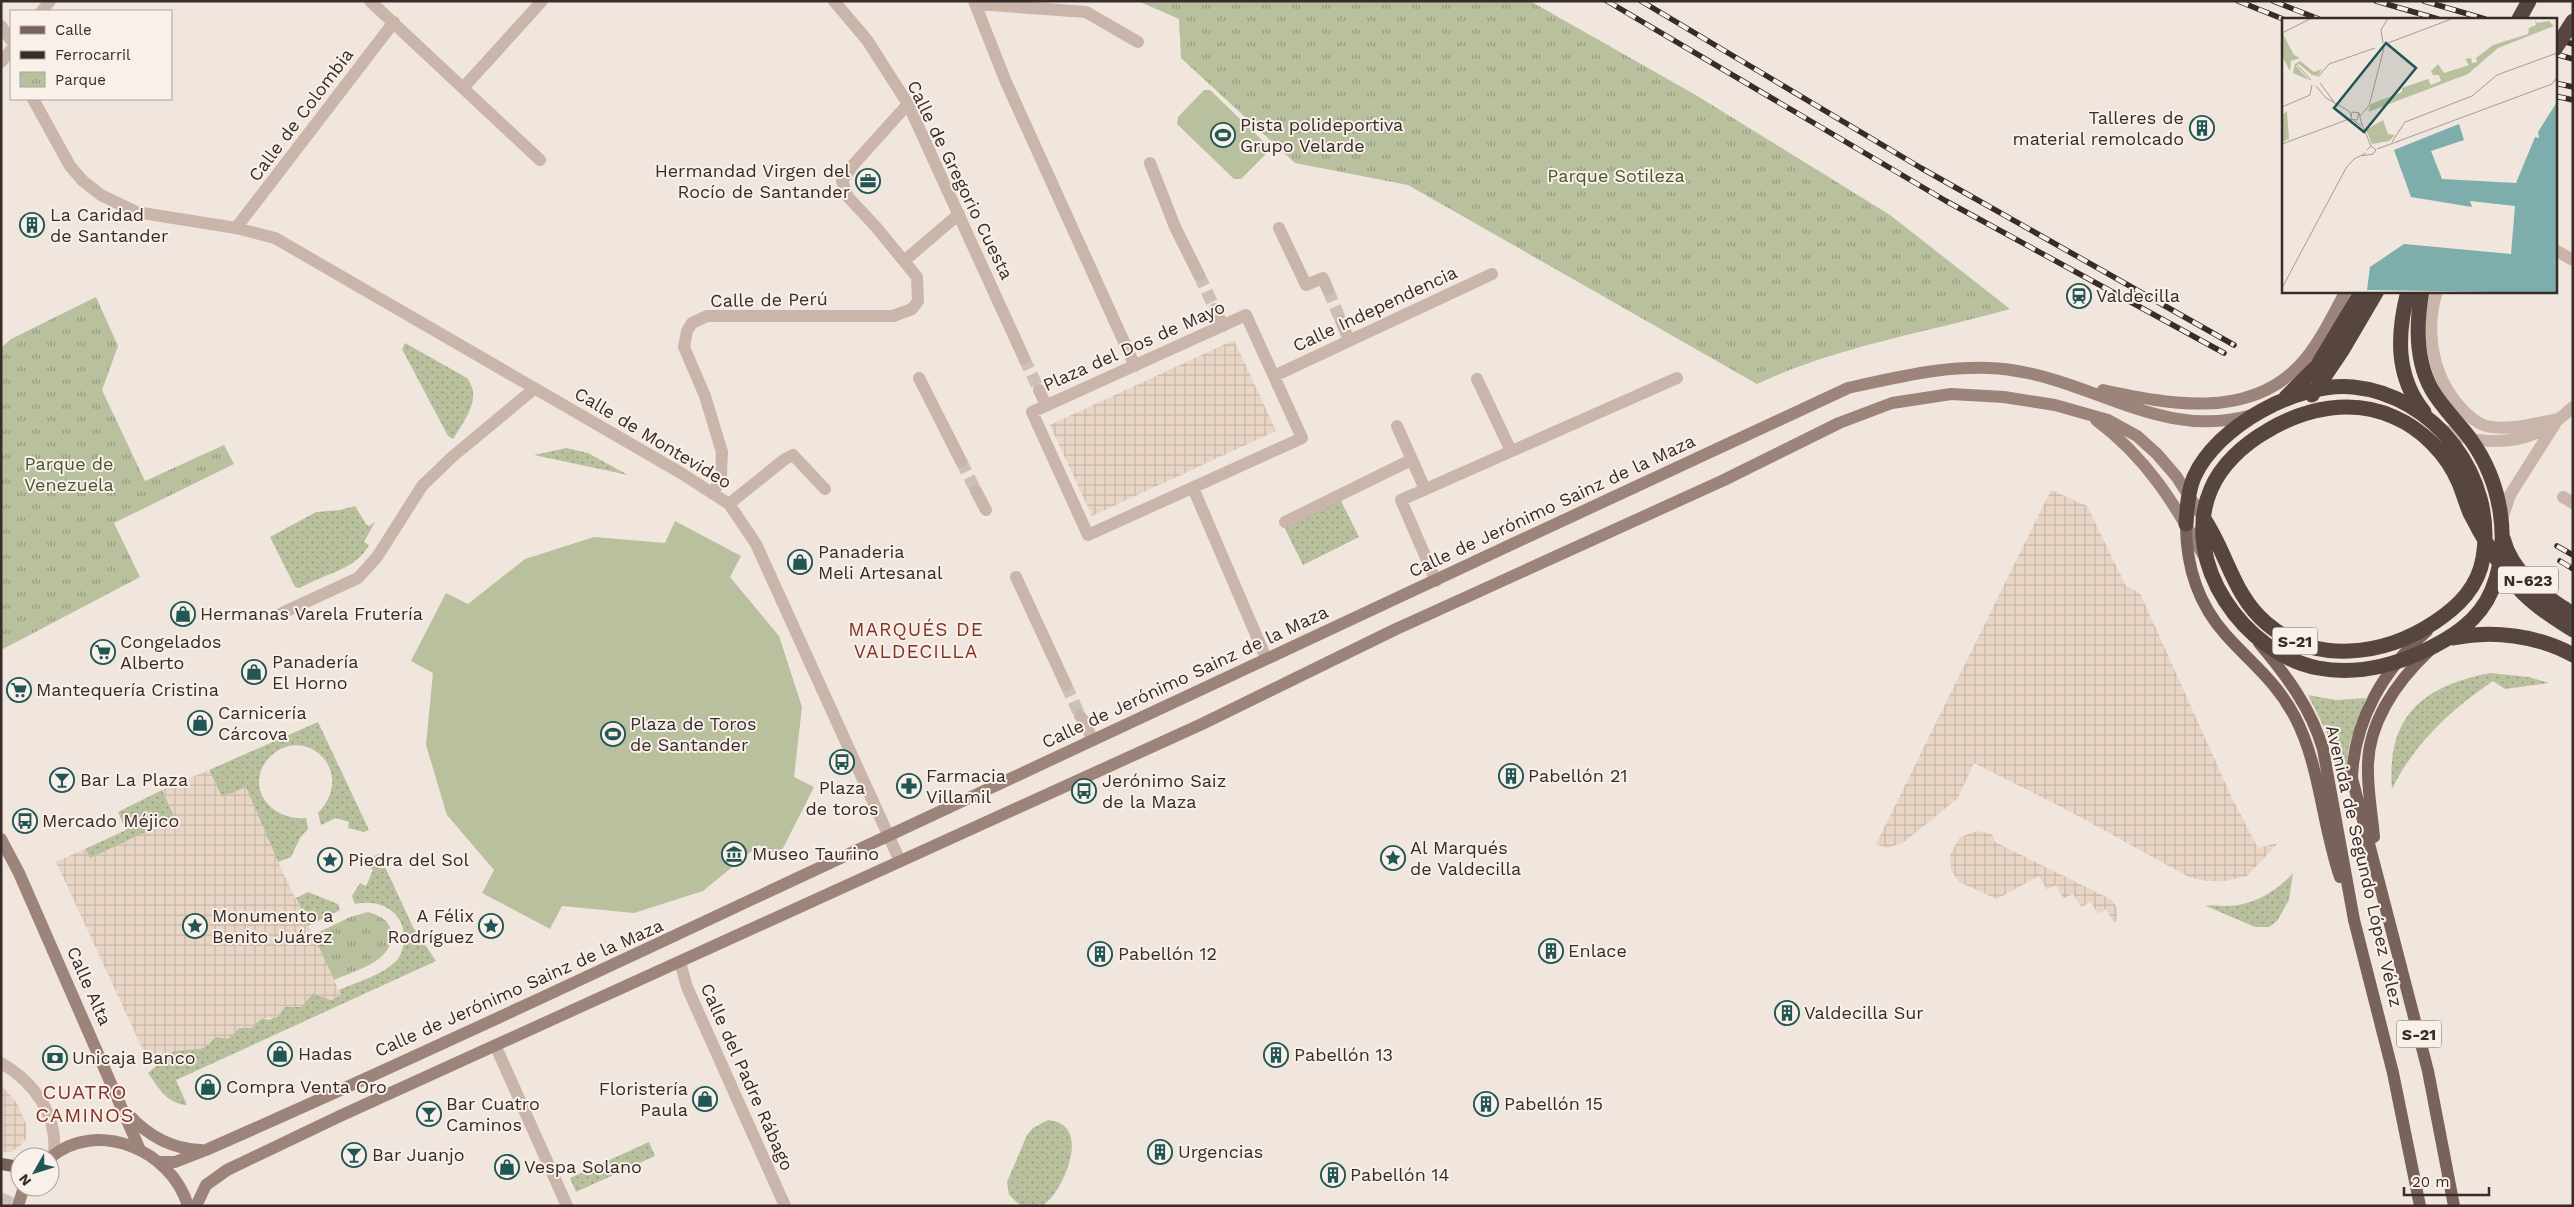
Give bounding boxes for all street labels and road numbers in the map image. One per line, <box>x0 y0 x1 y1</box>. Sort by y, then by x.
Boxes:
street label: Calle de Colombia <box>244 44 357 185</box>
street label: Calle de Gregorio Cuesta <box>903 77 1018 283</box>
street label: Calle Independencia <box>1289 261 1460 356</box>
street label: Calle de Perú <box>710 288 828 311</box>
street label: Plaza del Dos de Mayo <box>1039 296 1228 395</box>
street label: Calle de Montevideo <box>571 382 735 493</box>
street label: Calle de Jerónimo Sainz de la Maza <box>1405 430 1698 581</box>
road number: N-623 <box>2498 566 2558 594</box>
street label: Calle de Jerónimo Sainz de la Maza <box>1038 601 1331 752</box>
road number: S-21 <box>2272 627 2318 654</box>
street label: Avenida de Segundo López Vélez <box>2322 723 2407 1009</box>
street label: Calle de Jerónimo Sainz de la Maza <box>371 914 666 1061</box>
street label: Calle Alta <box>63 943 116 1028</box>
street label: Calle del Padre Rábago <box>697 980 798 1174</box>
road number: S-21 <box>2396 1021 2442 1048</box>

